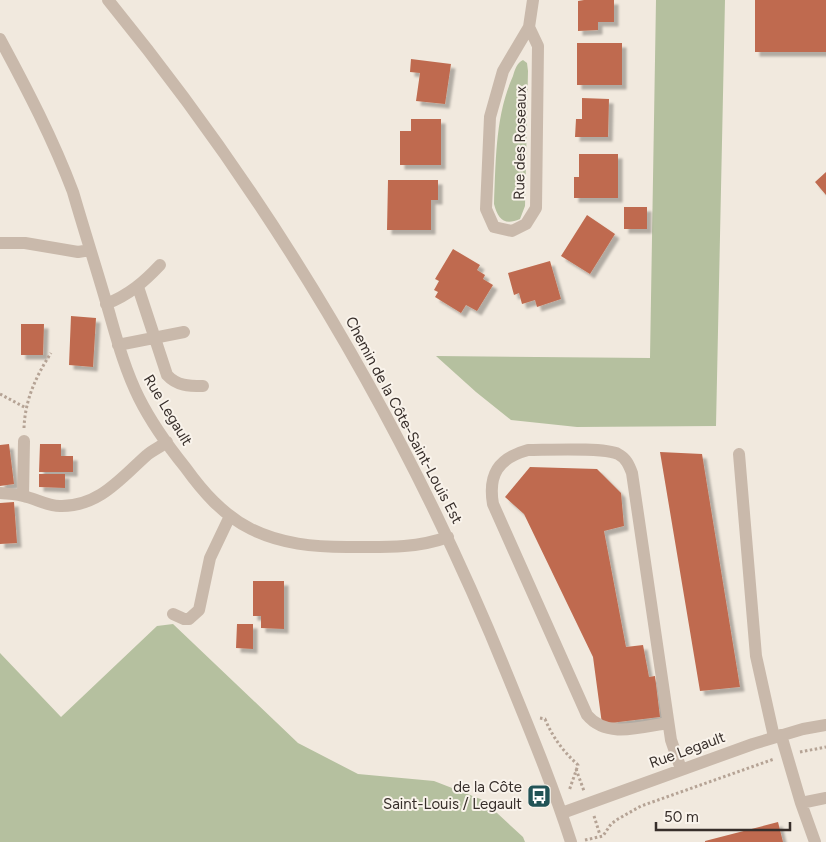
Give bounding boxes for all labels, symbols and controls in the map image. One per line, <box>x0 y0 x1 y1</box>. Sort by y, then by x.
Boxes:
street label: Rue des Roseaux <box>510 86 530 200</box>
street label: Chemin de la Côte-Saint-Louis Est <box>342 313 467 527</box>
street label: Rue Legault <box>140 371 196 449</box>
street label: Rue Legault <box>647 728 728 772</box>
place label: de la Côte Saint-Louis / Legault <box>383 778 522 813</box>
bus stop icon: de la Côte Saint-Louis / Legault <box>526 783 552 809</box>
scale bar <box>656 800 790 832</box>
text: 50 m <box>664 808 699 826</box>

